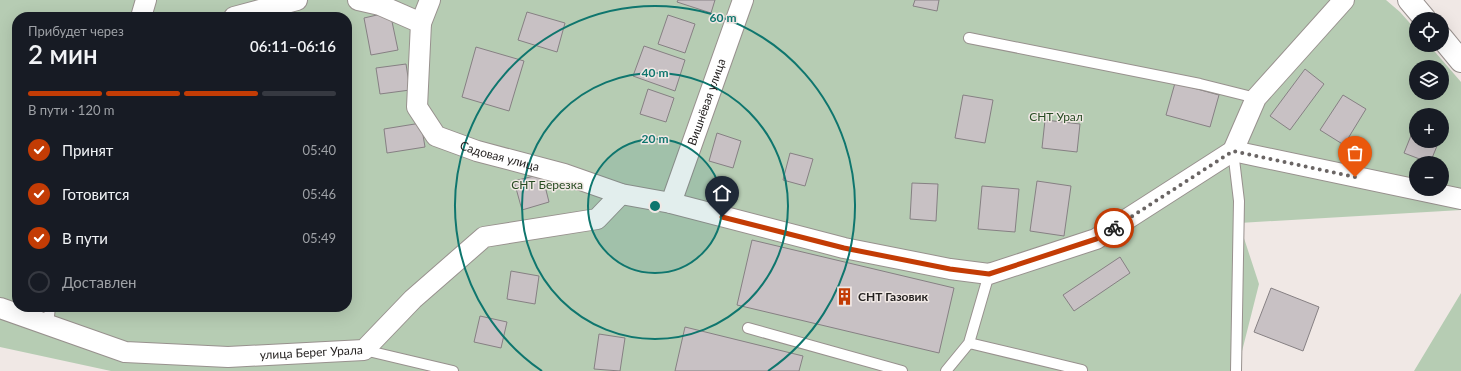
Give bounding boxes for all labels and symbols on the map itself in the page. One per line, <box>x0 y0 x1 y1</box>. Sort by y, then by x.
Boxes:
text: 60 m <box>710 10 736 25</box>
street label: Вишнёвая улица <box>684 56 729 148</box>
text: 40 m <box>642 65 668 80</box>
park label: СНТ Урал <box>1029 109 1083 124</box>
text: 20 m <box>642 131 668 146</box>
pin <box>1338 136 1372 177</box>
street label: Садовая улица <box>458 137 541 174</box>
pin <box>705 176 739 217</box>
park label: СНТ Березка <box>511 177 583 192</box>
centre of rings <box>648 199 662 213</box>
courier <box>1094 208 1134 248</box>
building icon: СНТ Газовик <box>835 287 855 307</box>
place label: СНТ Газовик <box>858 289 928 304</box>
street label: улица Берег Урала <box>259 342 363 362</box>

